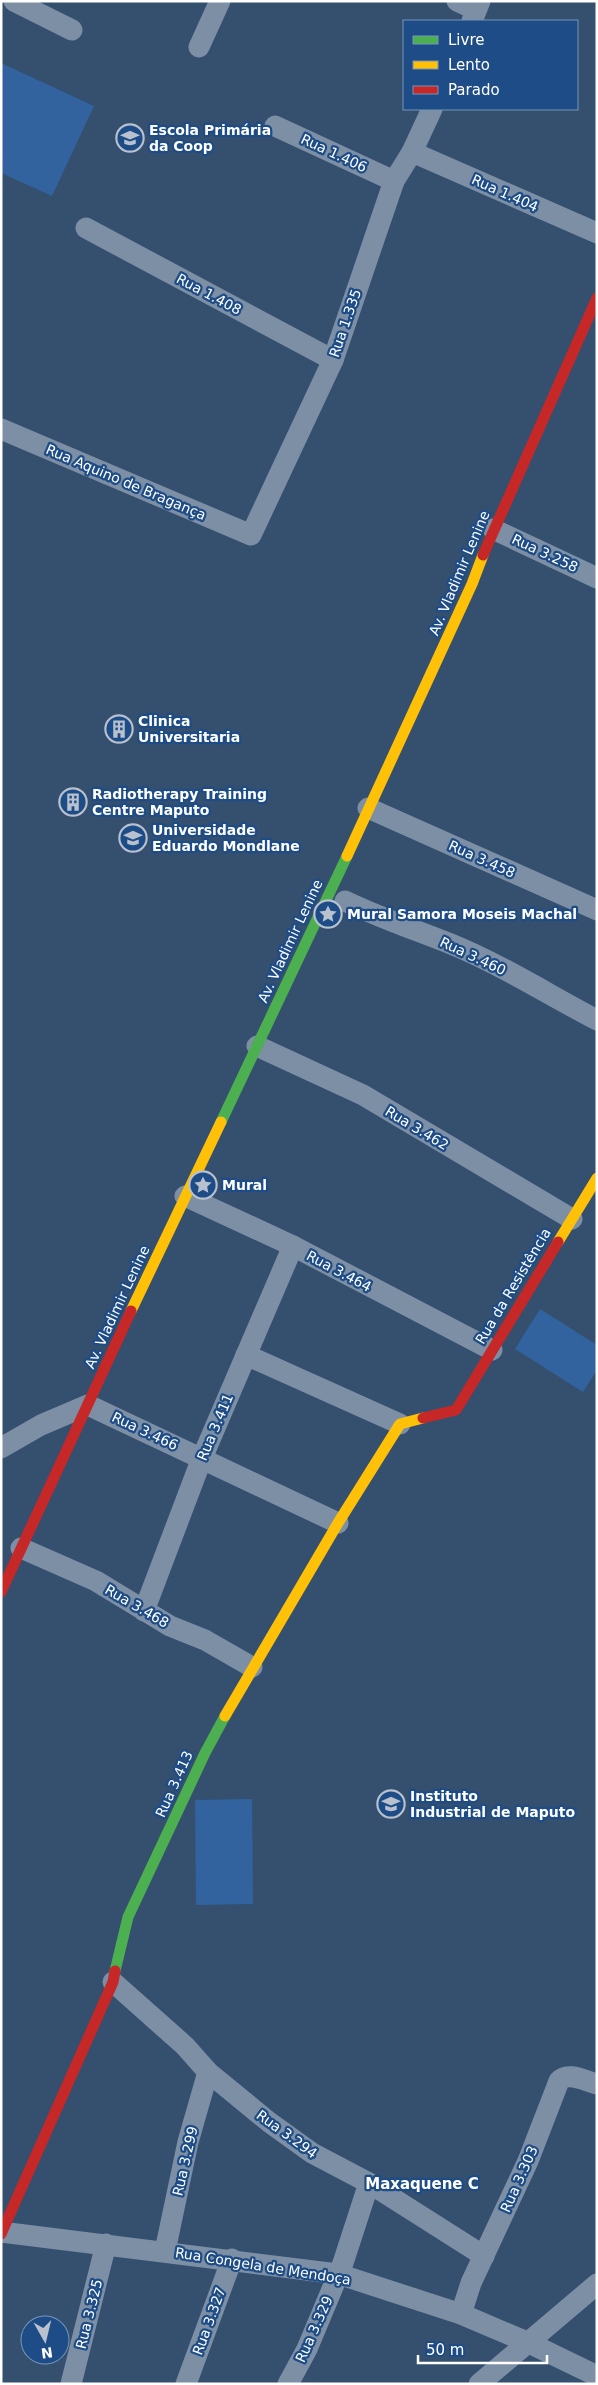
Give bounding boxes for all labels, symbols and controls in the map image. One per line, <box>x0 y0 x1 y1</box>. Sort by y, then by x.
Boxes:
legend <box>403 20 578 110</box>
text: Livre <box>448 31 484 49</box>
text: Lento <box>448 56 490 74</box>
text: Parado <box>448 81 500 99</box>
place label: Escola Primária da Coop <box>149 122 271 154</box>
school or university icon: Escola Primária da Coop <box>115 123 145 153</box>
street label: Rua 1.406 <box>298 131 370 175</box>
street label: Rua 1.404 <box>469 171 541 215</box>
street label: Rua 1.408 <box>174 270 244 318</box>
street label: Rua 1.335 <box>326 287 364 359</box>
street label: Rua Aquino de Bragança <box>44 441 208 523</box>
street label: Av. Vladimir Lenine <box>425 508 493 638</box>
street label: Rua 3.258 <box>509 531 581 575</box>
place label: Clinica Universitaria <box>138 713 240 745</box>
building icon: Clinica Universitaria <box>104 714 134 744</box>
place label: Radiotherapy Training Centre Maputo <box>92 786 267 818</box>
building icon: Radiotherapy Training Centre Maputo <box>58 787 88 817</box>
place label: Universidade Eduardo Mondlane <box>152 822 300 854</box>
school or university icon: Universidade Eduardo Mondlane <box>118 823 148 853</box>
street label: Rua 3.458 <box>446 837 518 881</box>
street label: Av. Vladimir Lenine <box>254 877 326 1005</box>
place icon: Mural Samora Moseis Machal <box>313 899 343 929</box>
place label: Mural Samora Moseis Machal <box>347 906 577 922</box>
street label: Rua 3.460 <box>437 934 509 978</box>
street label: Rua 3.462 <box>382 1103 452 1153</box>
place icon: Mural <box>188 1170 218 1200</box>
place label: Mural <box>222 1177 267 1193</box>
street label: Rua da Resistência <box>472 1225 554 1347</box>
street label: Av. Vladimir Lenine <box>81 1243 153 1371</box>
street label: Rua 3.464 <box>304 1247 374 1295</box>
street label: Rua 3.411 <box>194 1391 236 1463</box>
street label: Rua 3.466 <box>109 1409 181 1453</box>
street label: Rua 3.468 <box>102 1581 172 1631</box>
street label: Rua 3.413 <box>152 1748 196 1820</box>
place label: Instituto Industrial de Maputo <box>410 1788 575 1820</box>
school or university icon: Instituto Industrial de Maputo <box>376 1789 406 1819</box>
street label: Rua 3.294 <box>254 2107 321 2161</box>
street label: Rua 3.299 <box>169 2125 201 2197</box>
street label: Rua 3.303 <box>497 2143 541 2215</box>
district label: Maxaquene C <box>365 2175 479 2193</box>
street label: Rua Congela de Mendoça <box>174 2244 352 2288</box>
street label: Rua 3.325 <box>73 2278 105 2350</box>
street label: Rua 3.327 <box>189 2285 229 2357</box>
street label: Rua 3.329 <box>292 2293 336 2365</box>
north arrow <box>20 2315 70 2365</box>
scale bar <box>418 2332 547 2364</box>
text: 50 m <box>426 2341 464 2359</box>
text: N <box>40 2344 54 2362</box>

